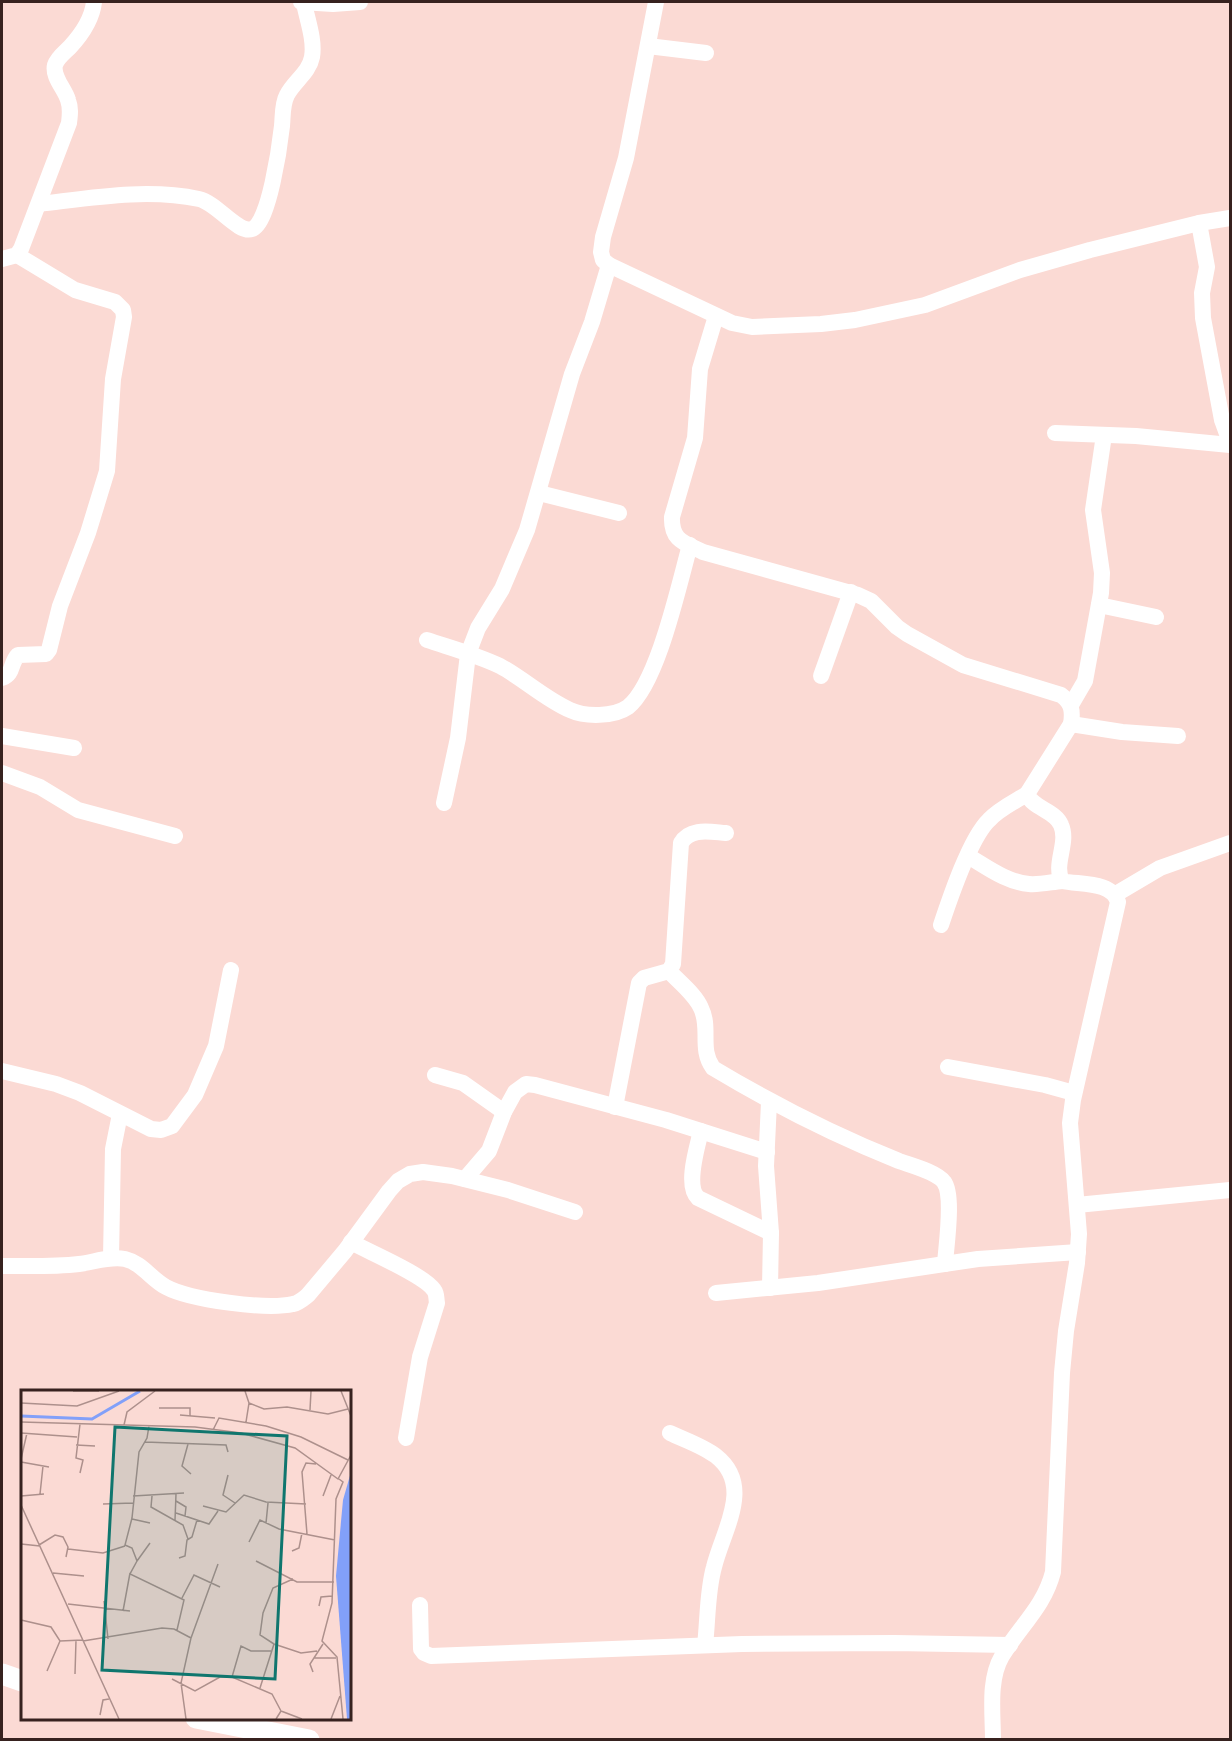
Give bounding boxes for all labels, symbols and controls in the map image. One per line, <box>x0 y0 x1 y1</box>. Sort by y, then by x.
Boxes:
inset map <box>21 1390 351 1720</box>

